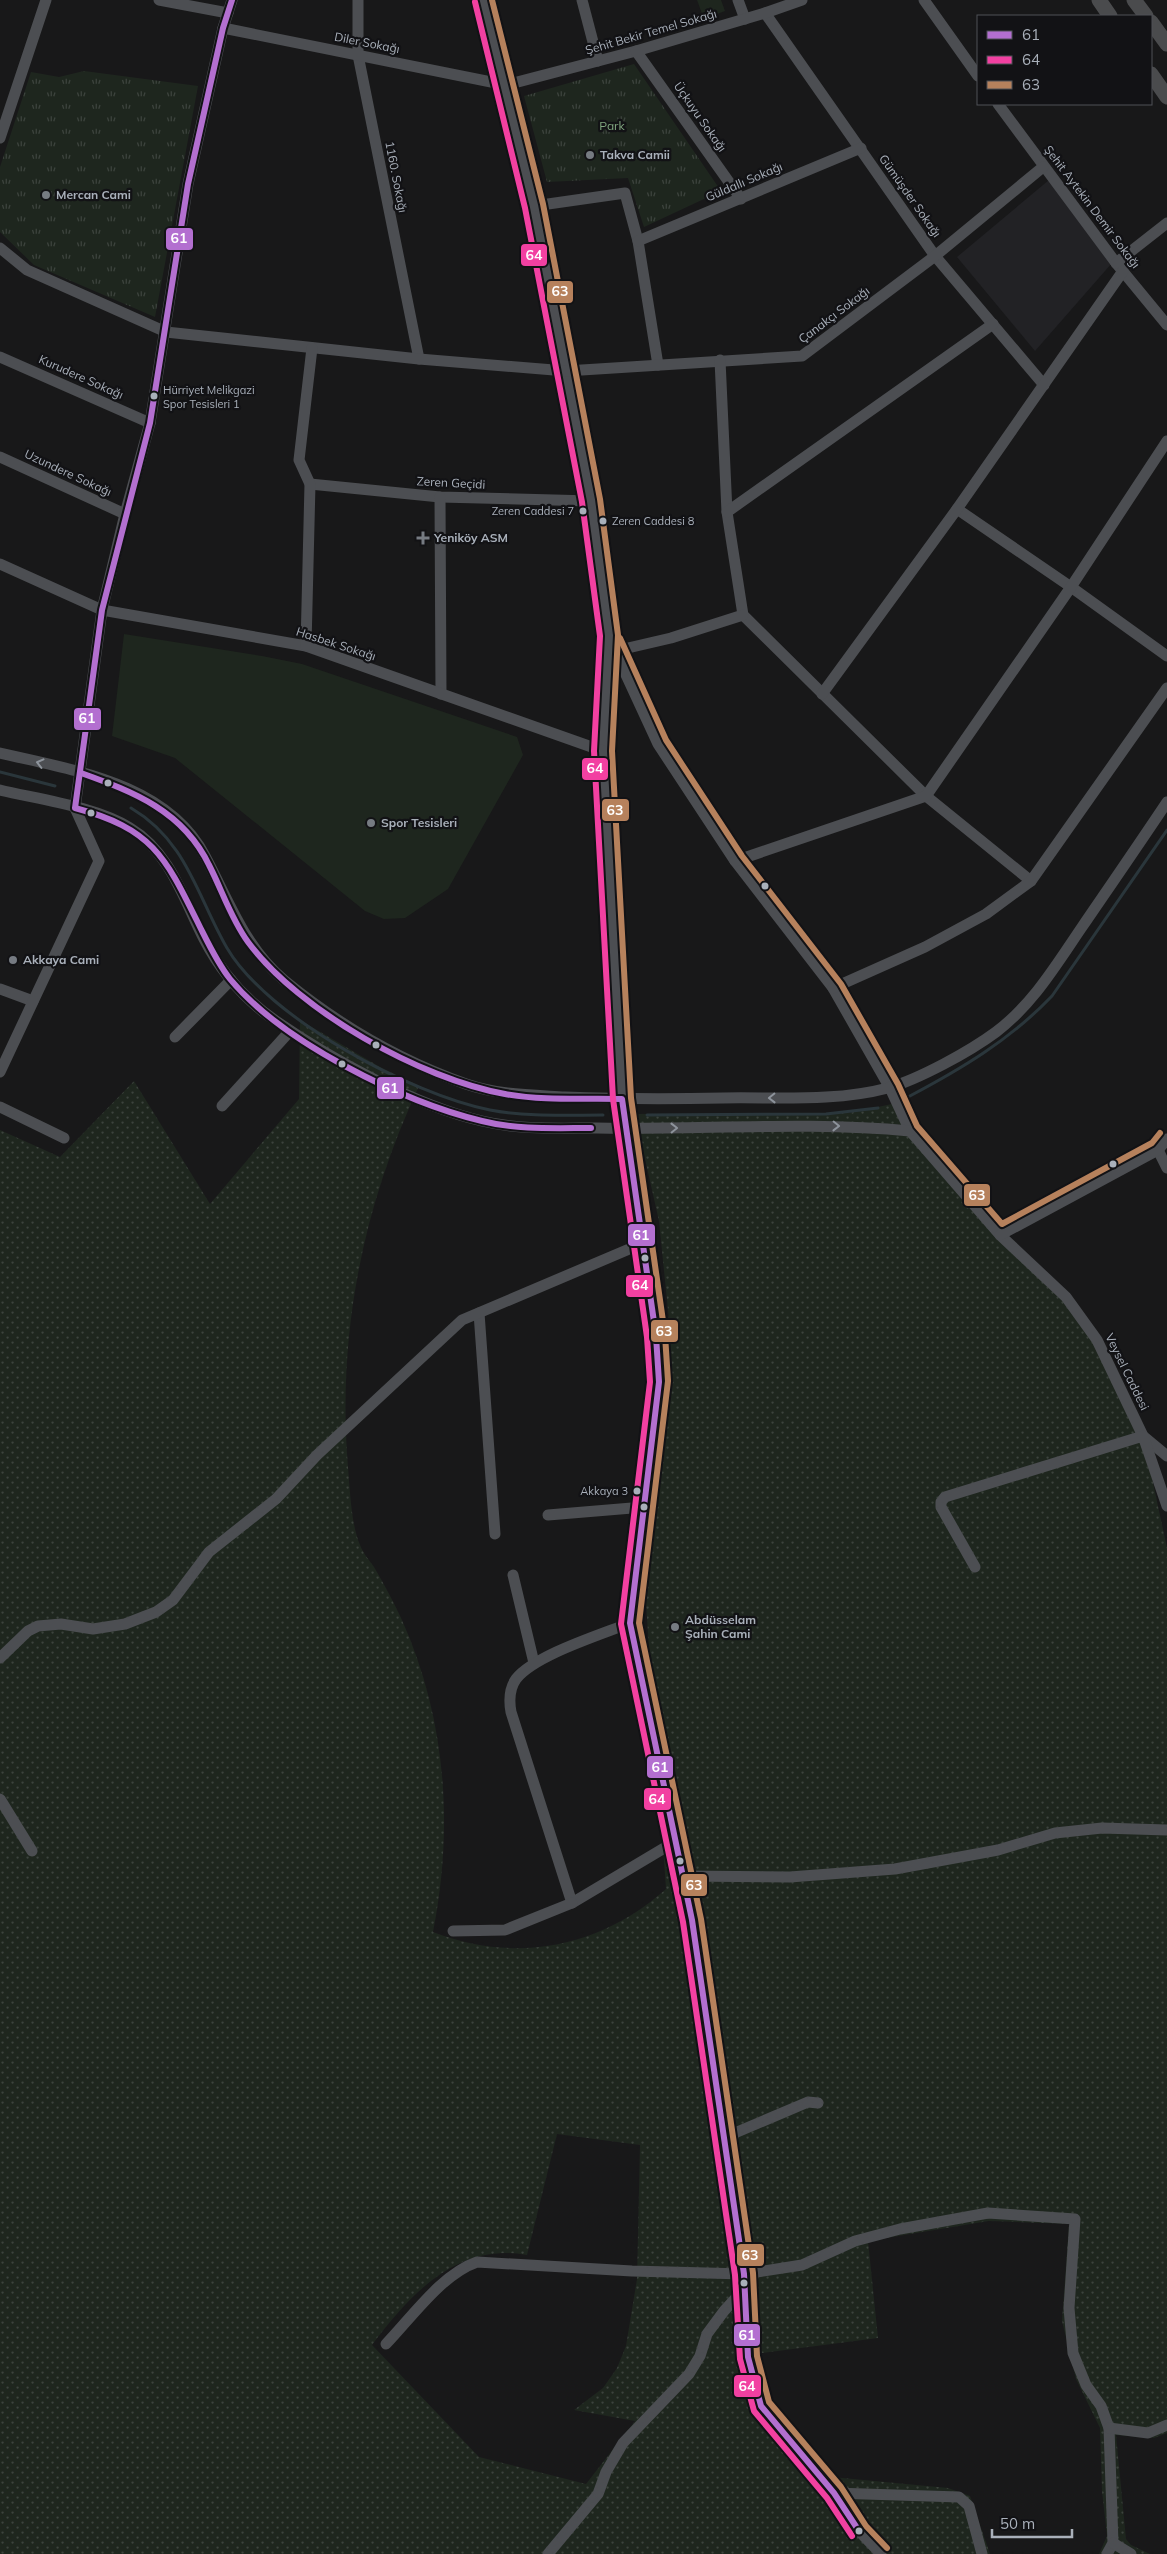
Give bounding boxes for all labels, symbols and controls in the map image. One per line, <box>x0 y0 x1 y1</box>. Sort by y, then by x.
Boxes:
street label: Şehit Bekir Temel Sokağı <box>583 6 718 57</box>
legend <box>977 15 1152 105</box>
text: 61 <box>1022 25 1040 44</box>
street label: Diler Sokağı <box>333 29 401 56</box>
text: 64 <box>1022 50 1040 69</box>
text: 63 <box>1022 75 1040 94</box>
street label: Üçkuyu Sokağı <box>671 79 730 155</box>
park label: Park <box>599 118 625 133</box>
street label: 1160. Sokağı <box>382 140 411 214</box>
street label: Şehit Aytekin Demir Sokağı <box>1041 142 1144 271</box>
place label: Takva Camii <box>600 147 670 162</box>
marker: Takva Camii <box>584 149 596 161</box>
street label: Gümüşder Sokağı <box>876 151 945 240</box>
street label: Güldallı Sokağı <box>703 159 785 205</box>
place label: Mercan Cami <box>56 187 131 202</box>
marker: Mercan Cami <box>40 189 52 201</box>
line badge: 61 <box>165 227 194 251</box>
text: 61 <box>171 229 187 247</box>
line badge: 64 <box>520 243 548 267</box>
text: 64 <box>526 246 543 264</box>
line badge: 63 <box>546 280 574 304</box>
text: 63 <box>552 282 568 300</box>
street label: Çanakçı Sokağı <box>795 283 872 346</box>
street label: Kurudere Sokağı <box>37 351 126 402</box>
place label: Hürriyet Melikgazi Spor Tesisleri 1 <box>163 383 255 411</box>
marker: Hürriyet Melikgazi Spor Tesisleri 1 <box>149 391 159 401</box>
street label: Uzundere Sokağı <box>22 446 114 499</box>
street label: Zeren Geçidi <box>416 473 486 492</box>
place label: Zeren Caddesi 7 <box>492 504 574 518</box>
marker: Zeren Caddesi 7 <box>578 506 588 516</box>
place label: Zeren Caddesi 8 <box>612 514 695 528</box>
marker: Zeren Caddesi 8 <box>598 516 608 526</box>
place label: Yeniköy ASM <box>433 530 508 545</box>
marker: Yeniköy ASM <box>416 531 430 545</box>
street label: Hasbek Sokağı <box>294 624 378 664</box>
line badge: 61 <box>73 707 102 731</box>
text: 61 <box>79 709 95 727</box>
line badge: 64 <box>581 757 609 781</box>
one-way arrow <box>36 758 45 769</box>
text: 64 <box>587 759 604 777</box>
unlabelled marker <box>103 778 113 788</box>
line badge: 63 <box>601 798 630 822</box>
text: 63 <box>607 801 623 819</box>
unlabelled marker <box>86 808 96 818</box>
place label: Spor Tesisleri <box>381 815 457 830</box>
marker: Spor Tesisleri <box>365 817 377 829</box>
unlabelled marker <box>760 881 770 891</box>
place label: Akkaya Cami <box>23 952 99 967</box>
marker: Akkaya Cami <box>7 954 19 966</box>
unlabelled marker <box>371 1040 381 1050</box>
unlabelled marker <box>337 1059 347 1069</box>
line badge: 61 <box>376 1076 405 1100</box>
text: 61 <box>382 1079 398 1097</box>
one-way arrow <box>768 1092 776 1103</box>
one-way arrow <box>832 1121 840 1131</box>
one-way arrow <box>670 1123 678 1133</box>
unlabelled marker <box>1108 1159 1118 1169</box>
line badge: 63 <box>963 1183 991 1207</box>
text: 63 <box>969 1186 985 1204</box>
line badge: 61 <box>627 1223 656 1247</box>
text: 61 <box>633 1226 649 1244</box>
unlabelled marker <box>640 1253 650 1263</box>
line badge: 64 <box>625 1274 654 1298</box>
text: 64 <box>632 1276 649 1294</box>
line badge: 63 <box>650 1319 679 1343</box>
text: 63 <box>656 1322 672 1340</box>
street label: Veysel Caddesi <box>1102 1331 1153 1413</box>
place label: Akkaya 3 <box>580 1484 628 1498</box>
marker: Akkaya 3 <box>632 1486 642 1496</box>
unlabelled marker <box>639 1502 649 1512</box>
place label: Abdüsselam Şahin Cami <box>685 1612 756 1641</box>
marker: Abdüsselam Şahin Cami <box>669 1621 681 1633</box>
line badge: 61 <box>646 1755 674 1779</box>
text: 61 <box>652 1758 668 1776</box>
line badge: 64 <box>643 1787 672 1811</box>
text: 64 <box>649 1790 666 1808</box>
unlabelled marker <box>675 1856 685 1866</box>
line badge: 63 <box>680 1873 708 1897</box>
text: 63 <box>686 1876 702 1894</box>
line badge: 63 <box>736 2243 765 2267</box>
text: 63 <box>742 2246 758 2264</box>
unlabelled marker <box>739 2278 749 2288</box>
line badge: 61 <box>733 2323 761 2347</box>
text: 61 <box>739 2326 755 2344</box>
line badge: 64 <box>733 2374 762 2398</box>
text: 64 <box>739 2377 756 2395</box>
scale bar <box>992 2506 1072 2538</box>
text: 50 m <box>1000 2514 1035 2533</box>
unlabelled marker <box>854 2526 864 2536</box>

